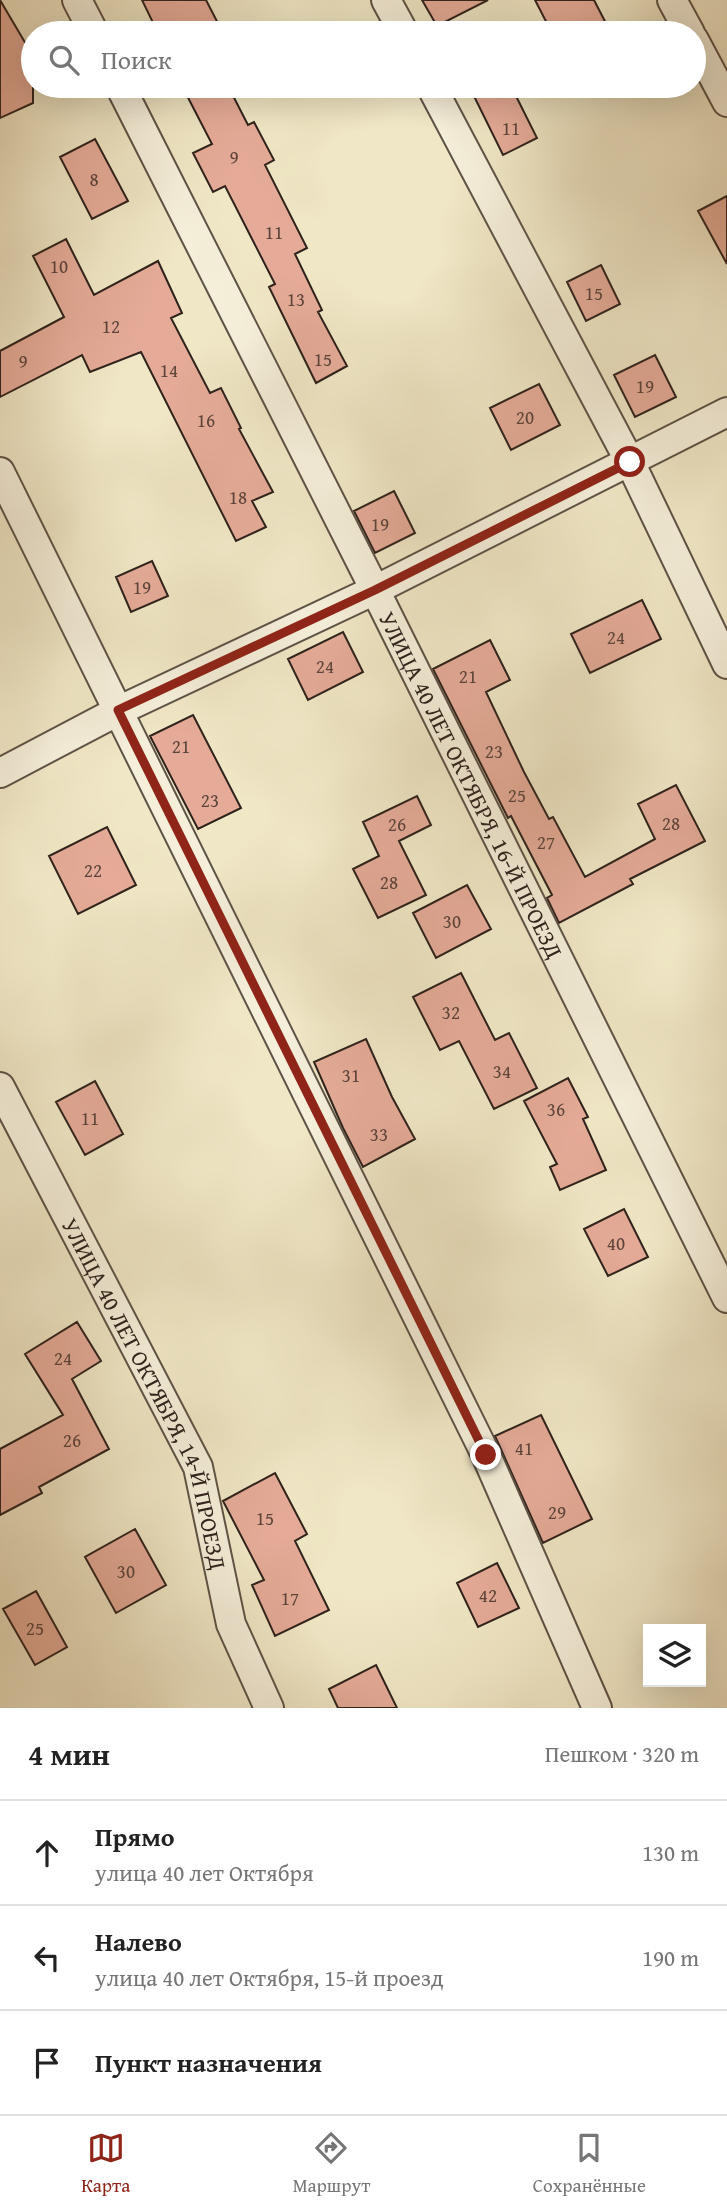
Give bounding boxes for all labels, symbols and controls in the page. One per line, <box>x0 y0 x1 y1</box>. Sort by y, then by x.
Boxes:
search box <box>21 21 706 98</box>
text: Поиск <box>101 40 172 79</box>
icon: search <box>45 41 83 79</box>
house number: 11 <box>502 114 520 142</box>
house number: 9 <box>229 143 239 171</box>
house number: 8 <box>89 165 99 193</box>
house number: 11 <box>265 218 283 246</box>
house number: 10 <box>50 252 68 280</box>
house number: 15 <box>585 279 603 307</box>
house number: 13 <box>287 285 305 313</box>
house number: 12 <box>102 312 120 340</box>
house number: 15 <box>314 345 332 373</box>
house number: 9 <box>18 347 28 375</box>
house number: 14 <box>160 356 178 384</box>
house number: 19 <box>636 372 654 400</box>
house number: 20 <box>516 403 534 431</box>
house number: 16 <box>197 406 215 434</box>
route start <box>614 446 645 477</box>
house number: 18 <box>229 483 247 511</box>
house number: 19 <box>371 510 389 538</box>
house number: 19 <box>133 573 151 601</box>
street label: УЛИЦА 40 ЛЕТ ОКТЯБРЯ, 16-Й ПРОЕЗД <box>372 605 572 964</box>
house number: 24 <box>607 623 625 651</box>
house number: 24 <box>316 652 334 680</box>
house number: 21 <box>459 662 477 690</box>
house number: 21 <box>172 732 190 760</box>
house number: 23 <box>485 737 503 765</box>
house number: 25 <box>508 781 526 809</box>
house number: 23 <box>201 786 219 814</box>
house number: 28 <box>662 809 680 837</box>
house number: 26 <box>388 810 406 838</box>
house number: 27 <box>537 828 555 856</box>
house number: 22 <box>84 856 102 884</box>
house number: 28 <box>380 868 398 896</box>
house number: 30 <box>443 907 461 935</box>
house number: 32 <box>442 998 460 1026</box>
house number: 34 <box>493 1057 511 1085</box>
house number: 31 <box>342 1061 360 1089</box>
house number: 36 <box>547 1095 565 1123</box>
house number: 11 <box>81 1104 99 1132</box>
house number: 33 <box>370 1120 388 1148</box>
street label: УЛИЦА 40 ЛЕТ ОКТЯБРЯ, 14-Й ПРОЕЗД <box>54 1212 236 1573</box>
house number: 40 <box>607 1229 625 1257</box>
house number: 24 <box>54 1344 72 1372</box>
house number: 26 <box>63 1426 81 1454</box>
house number: 41 <box>515 1434 533 1462</box>
route end <box>470 1439 501 1470</box>
house number: 29 <box>548 1498 566 1526</box>
house number: 15 <box>256 1504 274 1532</box>
house number: 30 <box>117 1557 135 1585</box>
house number: 42 <box>479 1581 497 1609</box>
house number: 17 <box>281 1584 299 1612</box>
house number: 25 <box>26 1614 44 1642</box>
map controls <box>643 1624 706 1687</box>
button: layers <box>643 1624 706 1687</box>
text: 4 мин <box>28 1732 110 1776</box>
text: Пешком · 320 m <box>545 1737 699 1770</box>
text: Прямо <box>95 1817 175 1856</box>
icon: ahead <box>28 1834 66 1872</box>
text: 130 m <box>642 1836 699 1869</box>
text: улица 40 лет Октября <box>95 1856 314 1889</box>
text: Налево <box>95 1922 182 1961</box>
icon: left <box>28 1939 66 1977</box>
text: 190 m <box>642 1941 699 1974</box>
text: улица 40 лет Октября, 15-й проезд <box>95 1961 443 1994</box>
text: Пункт назначения <box>95 2043 322 2082</box>
icon: arrive <box>28 2044 66 2082</box>
tab: Карта <box>81 2129 130 2199</box>
tab: Маршрут <box>293 2129 370 2199</box>
tab: Сохранённые <box>533 2129 646 2199</box>

